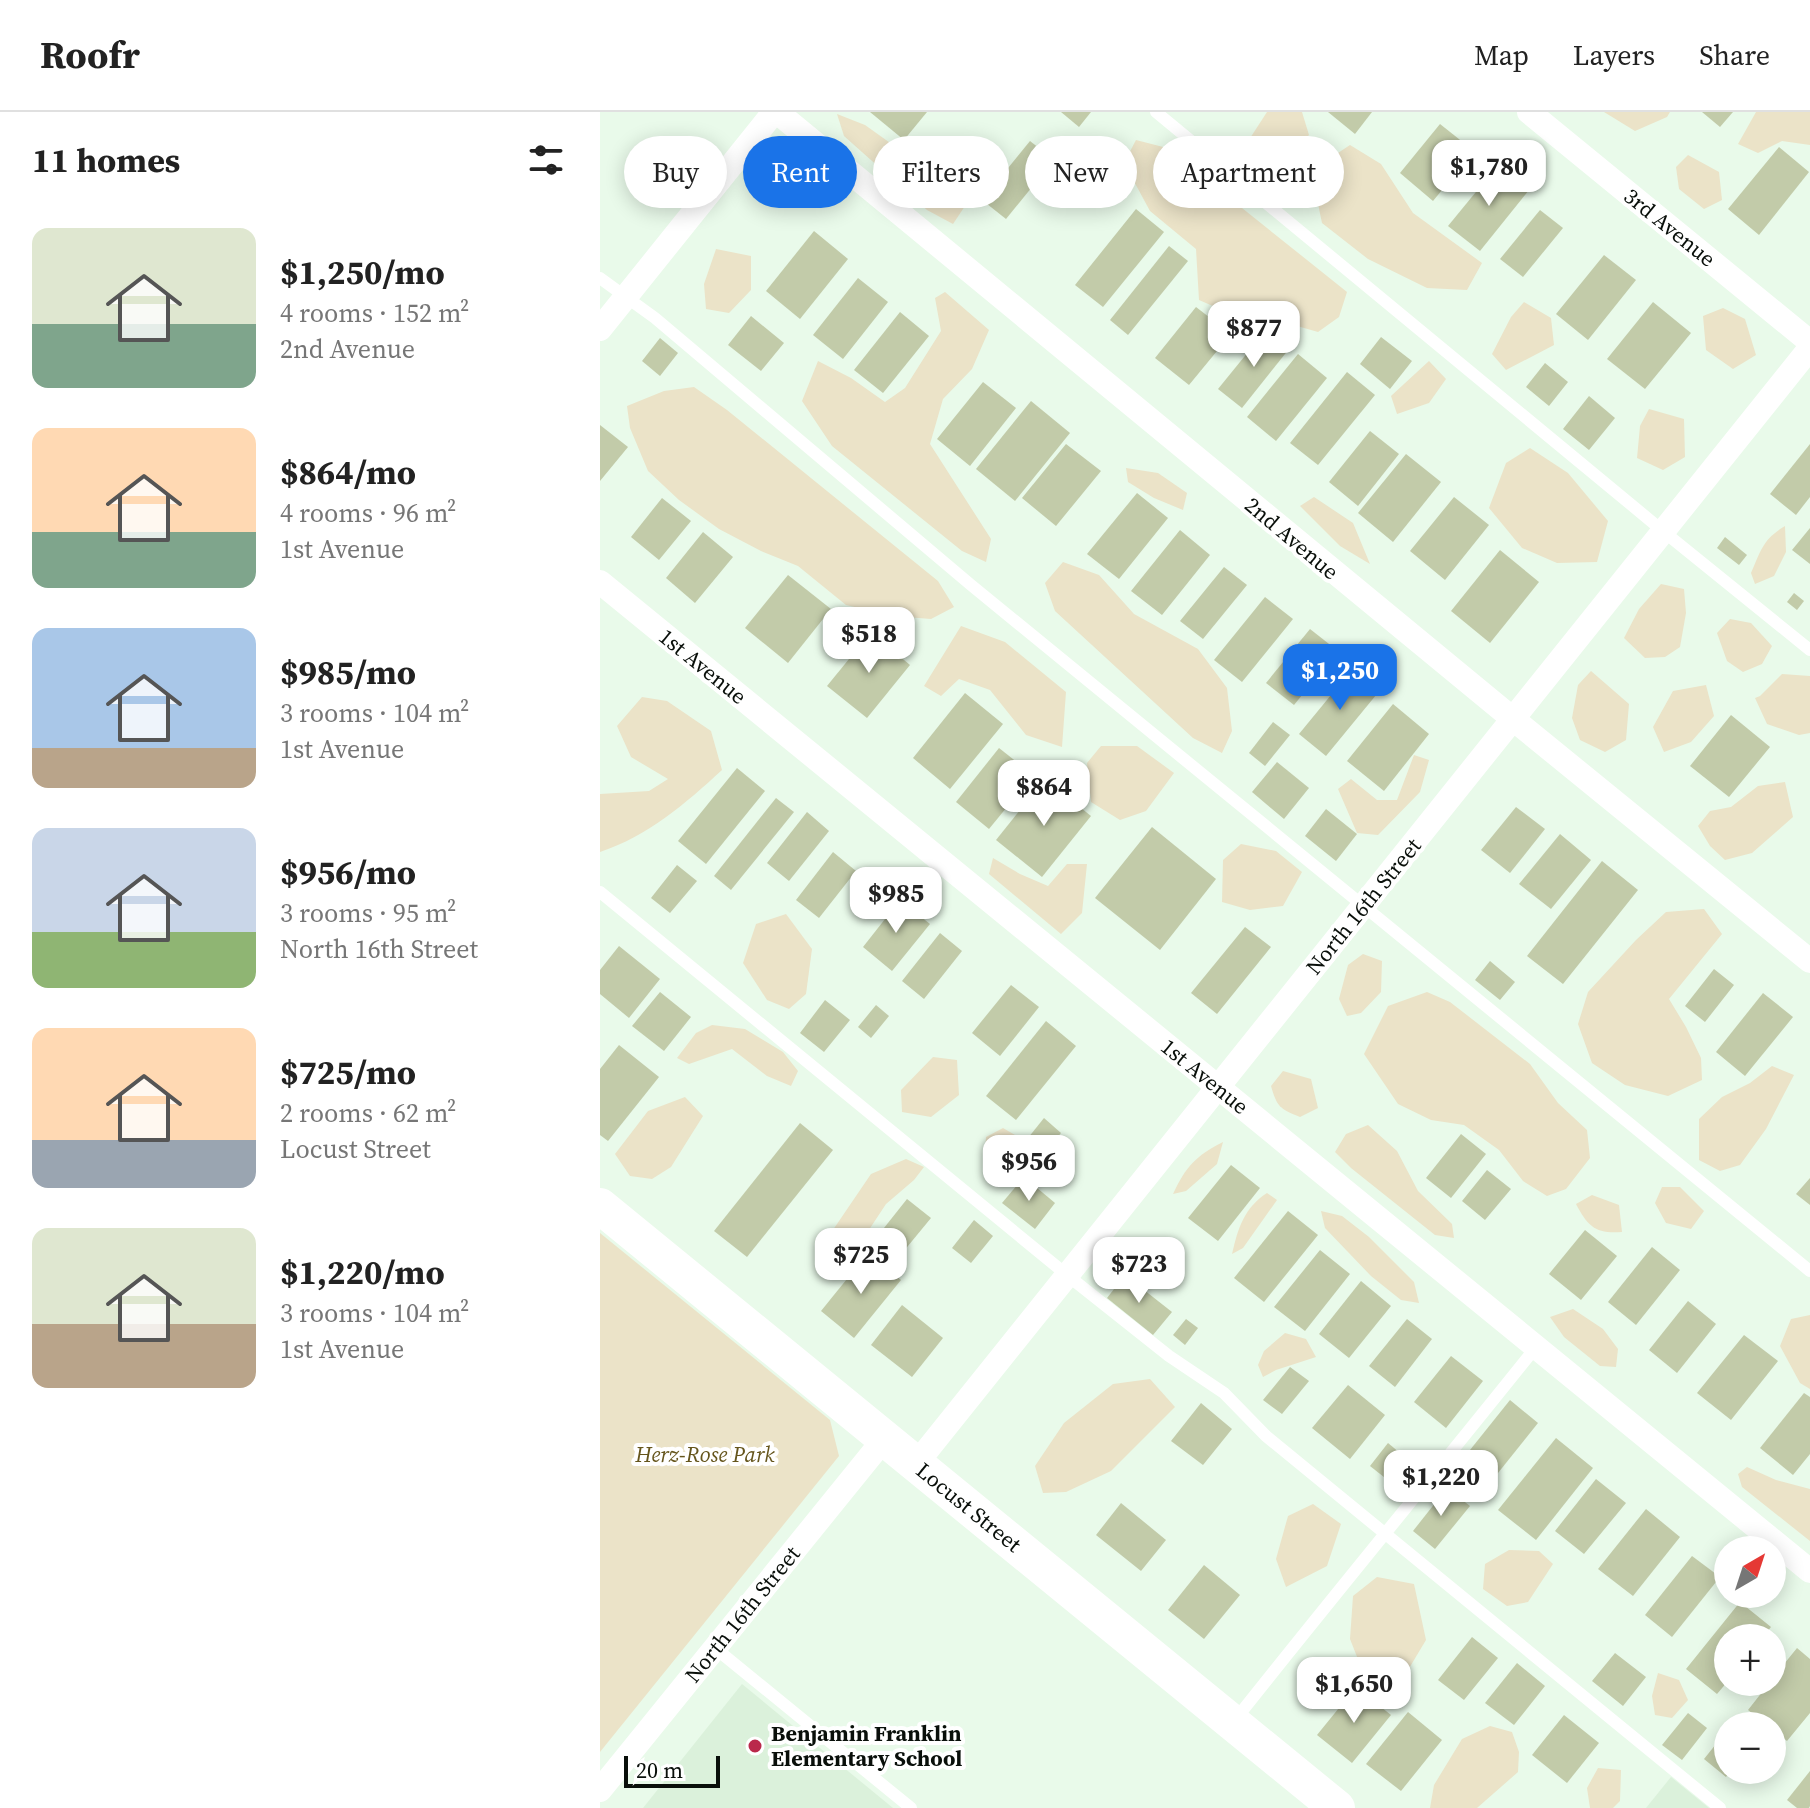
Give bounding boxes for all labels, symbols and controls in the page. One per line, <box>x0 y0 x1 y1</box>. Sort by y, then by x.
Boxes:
text: Roofr <box>40 29 140 81</box>
text: Map <box>1474 36 1529 74</box>
text: Layers <box>1573 36 1655 74</box>
text: Share <box>1699 36 1770 74</box>
chip: Buy <box>624 136 727 208</box>
chip: Rent <box>743 136 857 208</box>
chip: Filters <box>873 136 1009 208</box>
chip: New <box>1025 136 1137 208</box>
chip: Apartment <box>1153 136 1344 208</box>
text: 11 homes <box>32 137 180 183</box>
icon: filters <box>524 138 568 182</box>
pin: $1,780 <box>1424 140 1554 208</box>
text: $1,780 <box>1450 148 1528 184</box>
street label: 3rd Avenue <box>1618 181 1722 273</box>
text: $1,250/mo <box>280 249 445 295</box>
icon: home <box>96 260 192 356</box>
text: 4 rooms · 152 m² <box>280 295 469 331</box>
pin: $877 <box>1207 301 1301 369</box>
text: $877 <box>1226 309 1282 345</box>
text: 2nd Avenue <box>280 331 415 367</box>
text: $864/mo <box>280 449 416 495</box>
icon: home <box>96 460 192 556</box>
street label: 2nd Avenue <box>1239 490 1345 586</box>
text: 4 rooms · 96 m² <box>280 495 456 531</box>
text: 1st Avenue <box>280 531 404 567</box>
pin: $518 <box>822 607 916 675</box>
text: $518 <box>841 615 897 651</box>
street label: 1st Avenue <box>653 621 753 711</box>
pin: $1,250 <box>1275 644 1405 712</box>
text: $985/mo <box>280 649 416 695</box>
text: $1,250 <box>1301 652 1379 688</box>
icon: home <box>96 660 192 756</box>
text: 3 rooms · 104 m² <box>280 695 469 731</box>
text: 1st Avenue <box>280 731 404 767</box>
pin: $864 <box>997 760 1091 828</box>
text: $864 <box>1016 768 1072 804</box>
street label: North 16th Street <box>1299 831 1428 981</box>
text: $956/mo <box>280 849 416 895</box>
icon: home <box>96 860 192 956</box>
pin: $985 <box>849 867 943 935</box>
text: $985 <box>868 875 924 911</box>
text: 3 rooms · 95 m² <box>280 895 456 931</box>
text: North 16th Street <box>280 931 478 967</box>
street label: 1st Avenue <box>1155 1031 1255 1121</box>
text: $725/mo <box>280 1049 416 1095</box>
icon: home <box>96 1060 192 1156</box>
text: 2 rooms · 62 m² <box>280 1095 456 1131</box>
text: Locust Street <box>280 1131 431 1167</box>
pin: $956 <box>982 1135 1076 1203</box>
text: $956 <box>1001 1143 1057 1179</box>
pin: $725 <box>814 1228 908 1296</box>
text: $725 <box>833 1236 889 1272</box>
pin: $723 <box>1092 1237 1186 1305</box>
text: $723 <box>1111 1245 1167 1281</box>
text: $1,220/mo <box>280 1249 445 1295</box>
icon: home <box>96 1260 192 1356</box>
text: 3 rooms · 104 m² <box>280 1295 469 1331</box>
text: 1st Avenue <box>280 1331 404 1367</box>
park label: Herz-Rose Park <box>634 1439 775 1469</box>
pin: $1,220 <box>1376 1450 1506 1518</box>
street label: Locust Street <box>910 1455 1029 1559</box>
text: $1,220 <box>1402 1458 1480 1494</box>
north arrow <box>1714 1536 1786 1608</box>
map controls <box>1714 1536 1786 1784</box>
street label: North 16th Street <box>678 1539 807 1689</box>
button: + <box>1714 1624 1786 1696</box>
pin: $1,650 <box>1289 1657 1419 1725</box>
text: $1,650 <box>1315 1665 1393 1701</box>
button: − <box>1714 1712 1786 1784</box>
place label: Benjamin Franklin Elementary School <box>771 1718 962 1773</box>
marker: Benjamin Franklin Elementary School <box>746 1737 764 1755</box>
scale bar <box>624 1752 720 1788</box>
text: 20 m <box>636 1755 683 1785</box>

